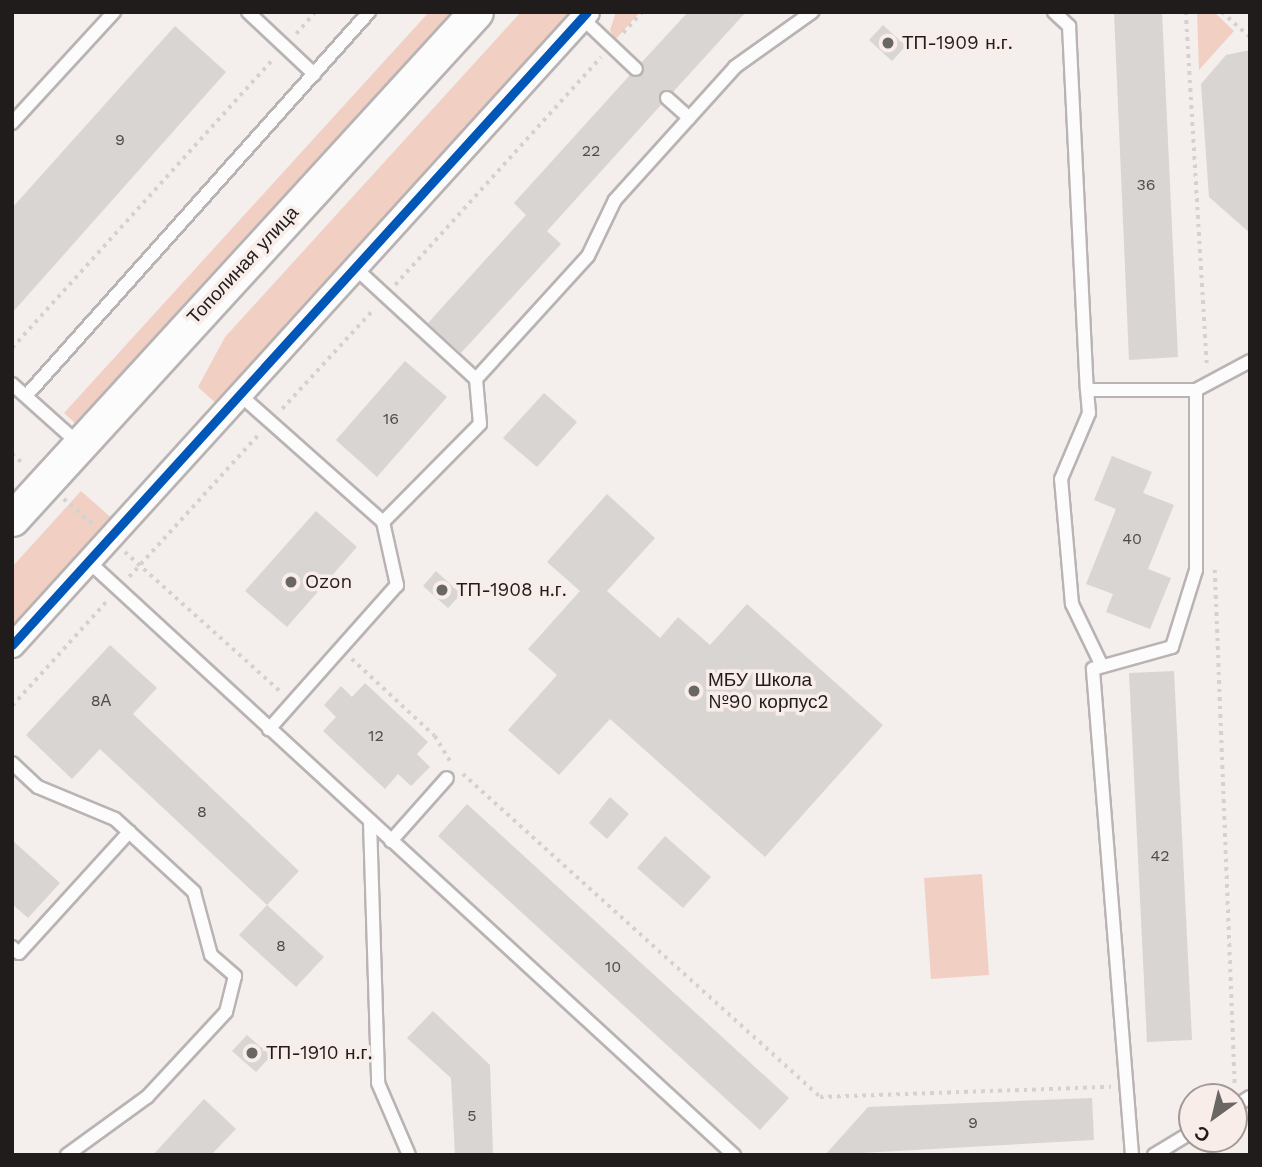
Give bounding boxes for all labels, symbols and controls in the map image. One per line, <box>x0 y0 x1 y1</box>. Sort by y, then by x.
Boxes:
place label: ТП-1909 н.г. <box>902 32 1013 54</box>
marker: ТП-1909 н.г. <box>880 35 896 51</box>
house number: 9 <box>115 130 125 150</box>
house number: 22 <box>582 141 600 161</box>
house number: 36 <box>1136 175 1156 195</box>
street label: Тополиная улица <box>183 201 303 329</box>
house number: 16 <box>383 409 399 429</box>
house number: 40 <box>1122 529 1142 549</box>
place label: Ozon <box>305 571 352 593</box>
marker: Ozon <box>283 574 299 590</box>
place label: ТП-1908 н.г. <box>456 579 567 601</box>
marker: ТП-1908 н.г. <box>434 582 450 598</box>
place label: МБУ Школа №90 корпус2 <box>708 669 829 713</box>
marker: МБУ Школа №90 корпус2 <box>686 683 702 699</box>
house number: 8А <box>91 691 111 711</box>
house number: 12 <box>368 726 384 746</box>
house number: 8 <box>197 802 207 822</box>
house number: 42 <box>1150 846 1170 866</box>
house number: 8 <box>276 936 286 956</box>
house number: 10 <box>605 957 621 977</box>
place label: ТП-1910 н.г. <box>266 1042 373 1064</box>
marker: ТП-1910 н.г. <box>244 1045 260 1061</box>
north arrow <box>1178 1083 1248 1153</box>
house number: 5 <box>467 1106 477 1126</box>
house number: 9 <box>968 1113 978 1133</box>
text: С <box>1190 1121 1214 1148</box>

